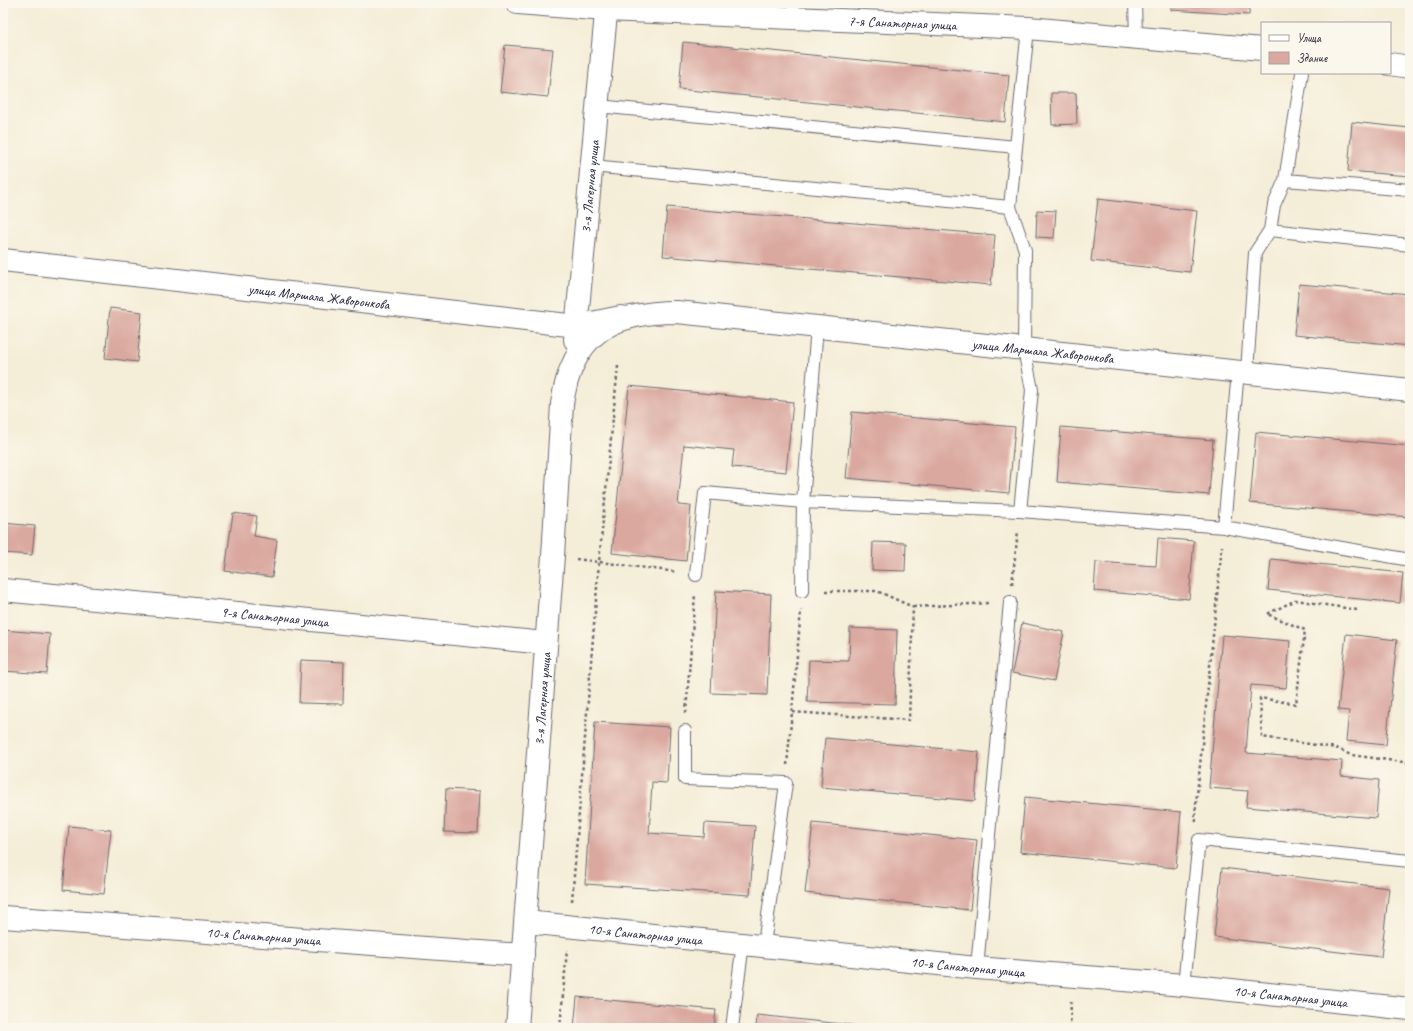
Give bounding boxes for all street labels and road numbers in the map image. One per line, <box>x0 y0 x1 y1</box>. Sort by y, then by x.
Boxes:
street label: 7-я Санаторная улица <box>848 12 958 33</box>
street label: 3-я Лагерная улица <box>577 138 603 234</box>
street label: улица Маршала Жаворонкова <box>247 280 392 313</box>
street label: улица Маршала Жаворонкова <box>970 335 1116 367</box>
street label: 9-я Санаторная улица <box>220 603 331 630</box>
street label: 3-я Лагерная улица <box>530 651 554 746</box>
street label: 10-я Санаторная улица <box>588 920 704 949</box>
street label: 10-я Санаторная улица <box>206 923 322 949</box>
street label: 10-я Санаторная улица <box>910 953 1027 980</box>
street label: 10-я Санаторная улица <box>1233 982 1349 1011</box>

